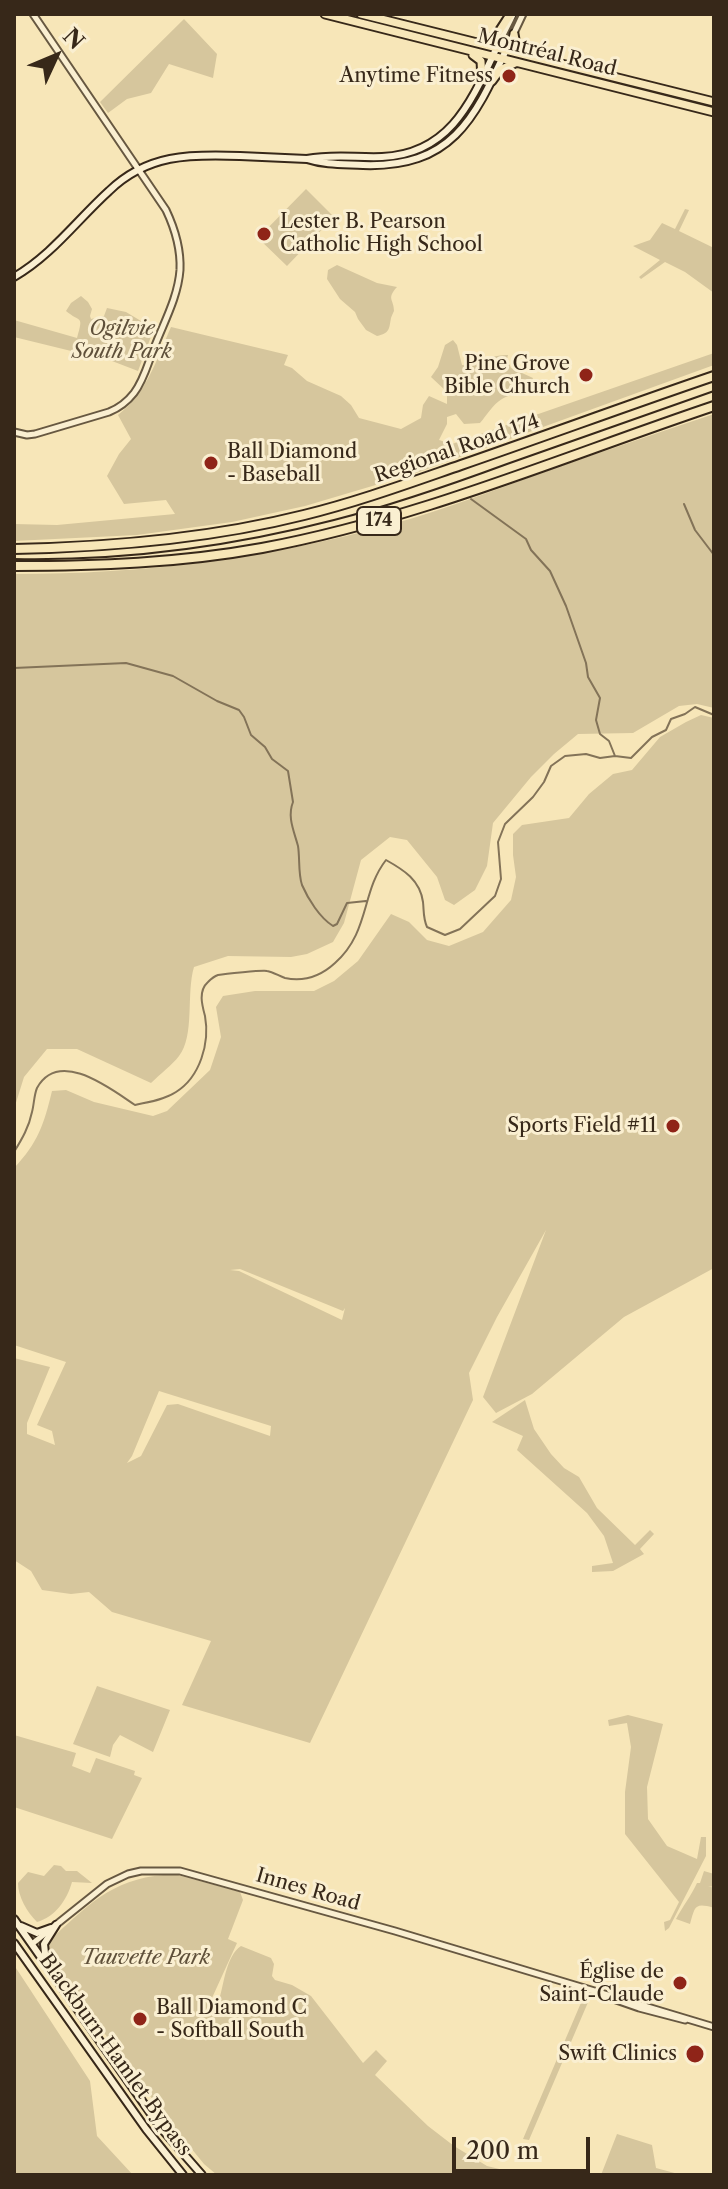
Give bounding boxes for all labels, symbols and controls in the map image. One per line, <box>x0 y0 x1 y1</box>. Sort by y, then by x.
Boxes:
north arrow <box>16 16 96 96</box>
text: N <box>57 23 90 55</box>
street label: Montréal Road <box>475 24 619 82</box>
place label: Anytime Fitness <box>339 64 493 88</box>
marker: Anytime Fitness <box>500 67 518 85</box>
place label: Lester B. Pearson Catholic High School <box>280 210 483 257</box>
marker: Lester B. Pearson Catholic High School <box>255 225 273 243</box>
park label: Ogilvie South Park <box>72 317 172 364</box>
place label: Pine Grove Bible Church <box>444 352 570 399</box>
marker: Pine Grove Bible Church <box>577 366 595 384</box>
street label: Regional Road 174 <box>371 409 543 489</box>
place label: Ball Diamond - Baseball <box>227 440 357 487</box>
marker: Ball Diamond - Baseball <box>202 454 220 472</box>
road number: 174 <box>357 507 401 535</box>
place label: Sports Field #11 <box>507 1114 657 1138</box>
marker: Sports Field #11 <box>664 1117 682 1135</box>
street label: Innes Road <box>253 1864 363 1916</box>
park label: Tauvette Park <box>82 1946 210 1970</box>
street label: Blackburn Hamlet Bypass <box>34 1949 196 2161</box>
place label: Église de Saint-Claude <box>539 1960 664 2007</box>
marker: Église de Saint-Claude <box>671 1974 689 1992</box>
place label: Ball Diamond C - Softball South <box>156 1996 307 2043</box>
marker: Ball Diamond C - Softball South <box>131 2010 149 2028</box>
place label: Swift Clinics <box>558 2042 677 2066</box>
marker: Swift Clinics <box>684 2043 706 2065</box>
scale bar <box>456 2121 594 2171</box>
text: 200 m <box>466 2136 539 2165</box>

